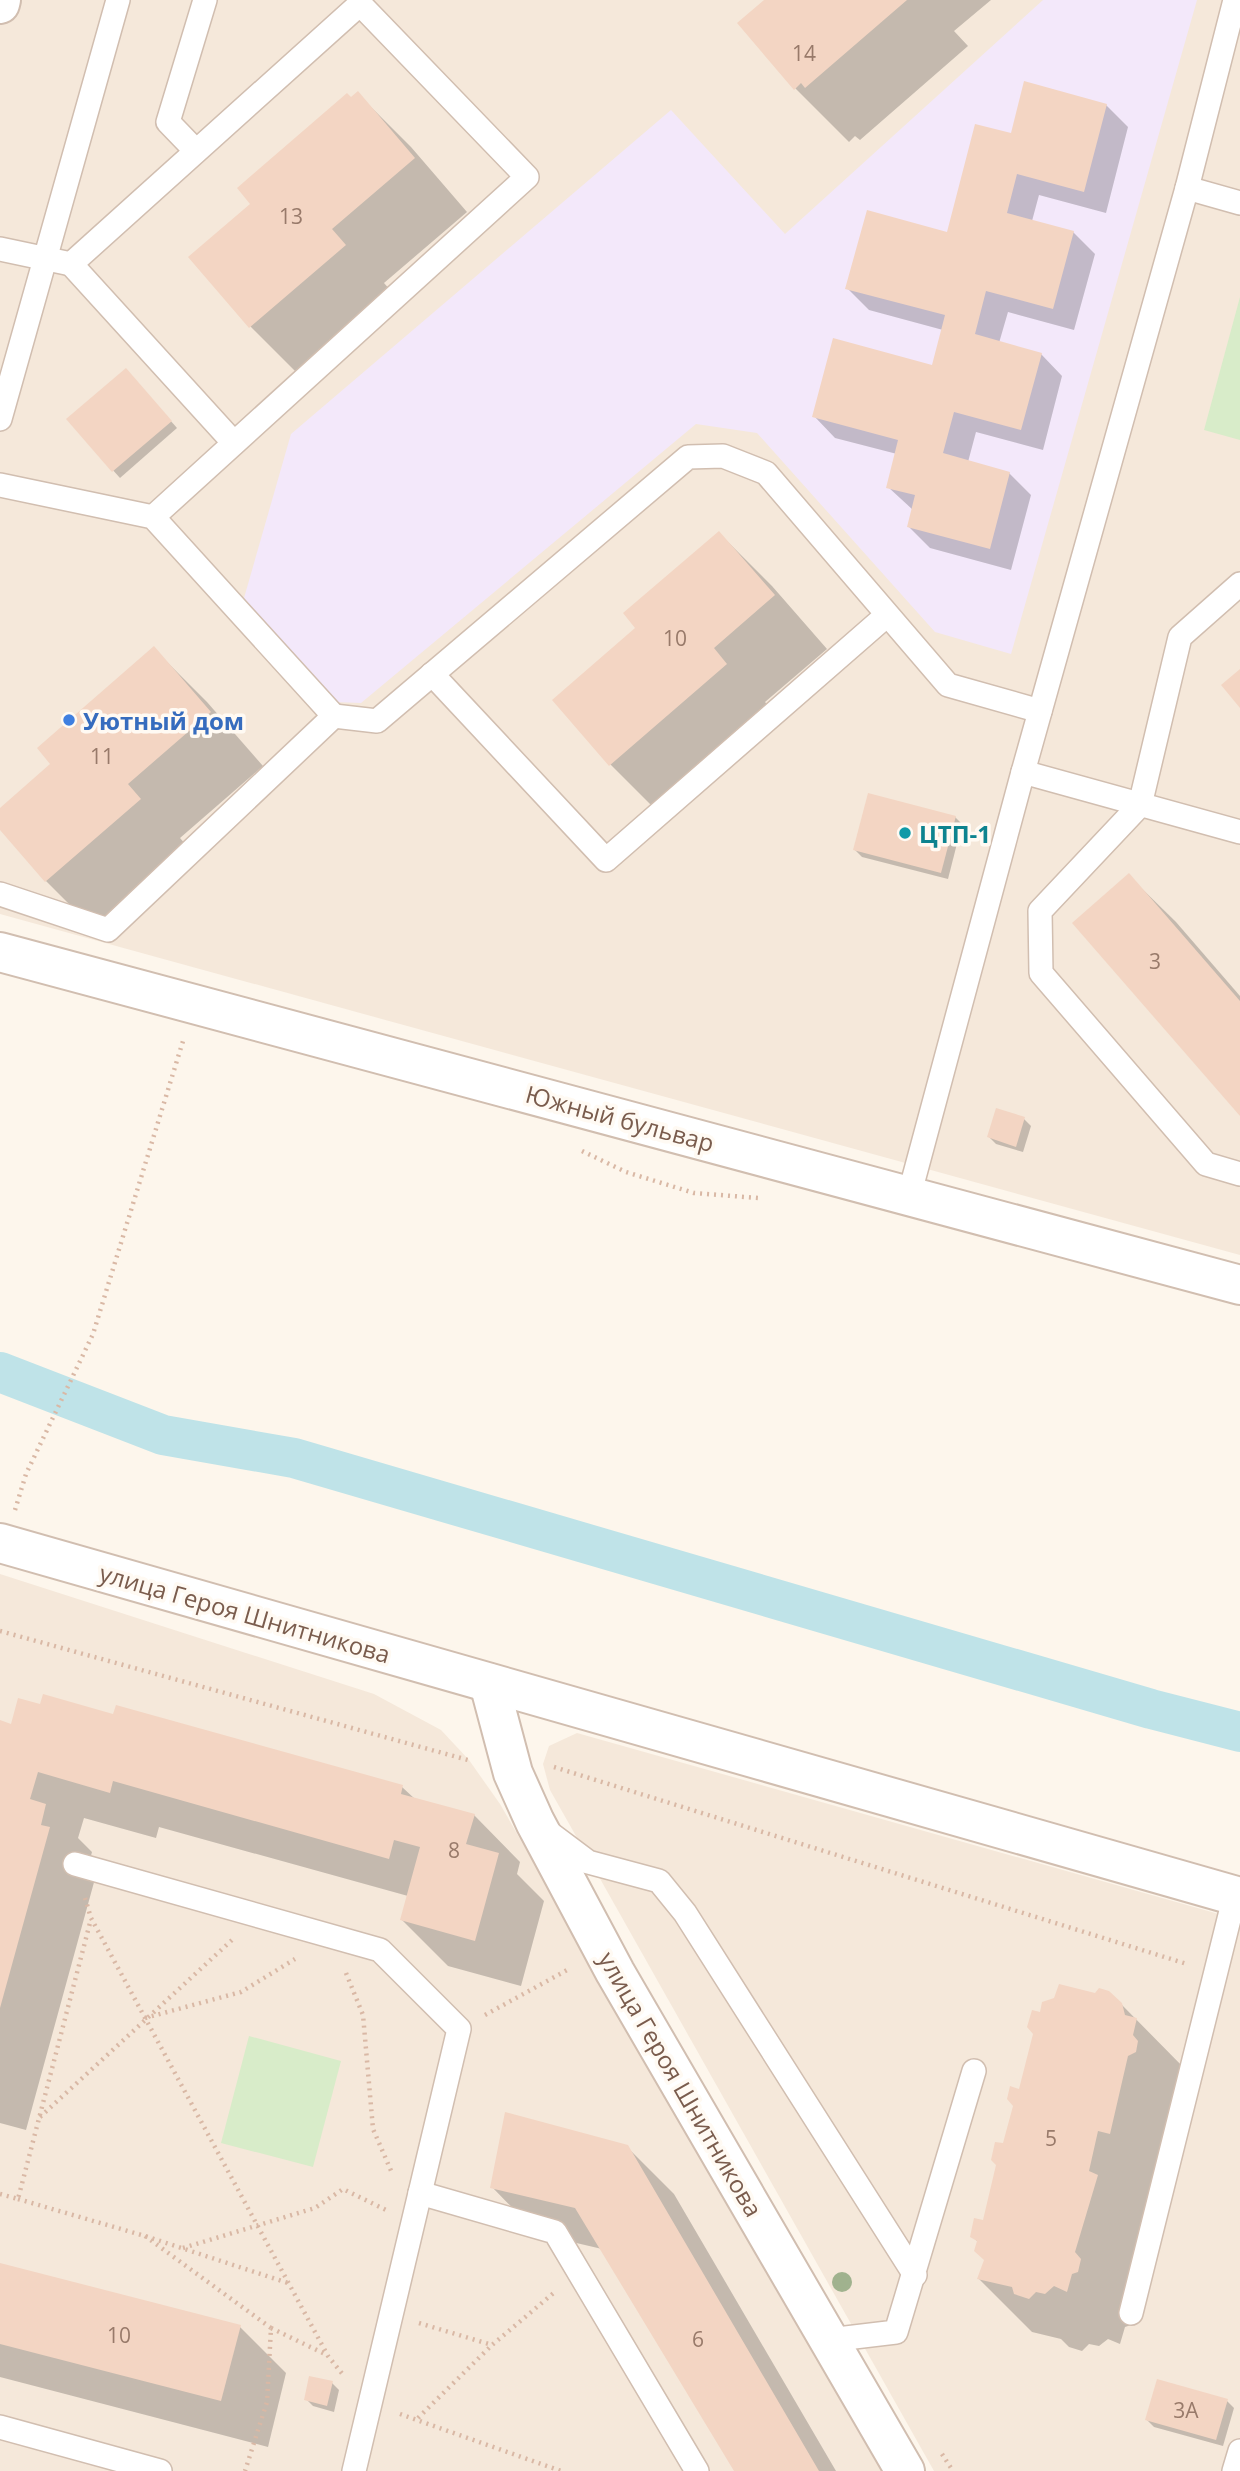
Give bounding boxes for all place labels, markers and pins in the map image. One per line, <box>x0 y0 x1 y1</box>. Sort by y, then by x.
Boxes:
place label: Уютный дом <box>83 704 244 737</box>
marker: Уютный дом <box>61 712 77 728</box>
place label: ЦТП-1 <box>919 817 991 850</box>
marker: ЦТП-1 <box>897 825 913 841</box>

